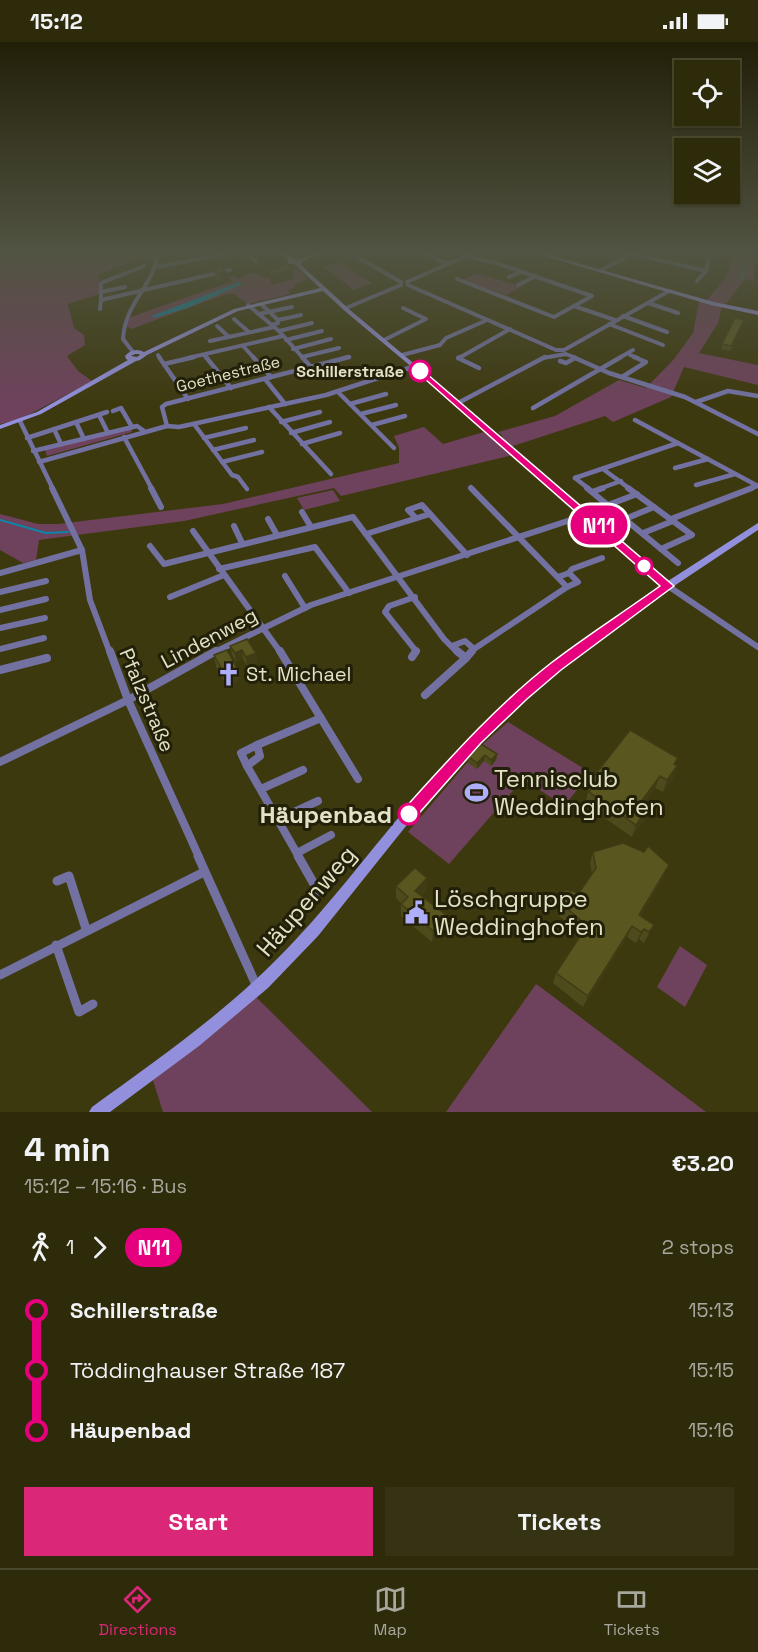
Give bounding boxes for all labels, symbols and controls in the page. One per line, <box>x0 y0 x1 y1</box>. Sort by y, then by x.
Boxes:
text: 15:12 <box>30 7 83 35</box>
map controls <box>674 60 740 204</box>
button: locate <box>674 60 740 126</box>
button: layers <box>674 138 740 204</box>
street label: Goethestraße <box>174 351 282 397</box>
marker: Schillerstraße <box>409 360 431 382</box>
place label: Schillerstraße <box>296 361 404 382</box>
line badge: N11 <box>564 506 634 544</box>
text: N11 <box>582 512 616 539</box>
unlabelled marker <box>635 557 653 575</box>
street label: Lindenweg <box>156 602 262 674</box>
street label: Pfalzstraße <box>114 644 180 756</box>
church icon: St. Michael <box>215 661 241 687</box>
place label: St. Michael <box>246 661 351 687</box>
place label: Tennisclub Weddinghofen <box>494 763 664 822</box>
sports icon: Tennisclub Weddinghofen <box>463 779 489 805</box>
place label: Häupenbad <box>260 799 392 830</box>
marker: Häupenbad <box>398 803 420 825</box>
street label: Häupenweg <box>249 839 363 963</box>
place label: Löschgruppe Weddinghofen <box>434 883 604 942</box>
public building icon: Löschgruppe Weddinghofen <box>403 899 429 925</box>
text: 4 min <box>24 1129 111 1171</box>
text: €3.20 <box>672 1149 734 1177</box>
text: 15:12 – 15:16 · Bus <box>24 1173 187 1199</box>
icon: walk <box>24 1231 57 1264</box>
icon: forward <box>83 1231 116 1264</box>
text: 1 <box>66 1234 74 1260</box>
text: N11 <box>137 1234 170 1261</box>
text: 2 stops <box>662 1234 734 1260</box>
text: Schillerstraße <box>70 1296 218 1324</box>
text: 15:13 <box>688 1297 734 1323</box>
text: Töddinghauser Straße 187 <box>70 1356 345 1384</box>
text: 15:15 <box>688 1357 734 1383</box>
text: Häupenbad <box>70 1416 191 1444</box>
text: 15:16 <box>688 1417 734 1443</box>
button: Start <box>24 1487 373 1556</box>
button: Tickets <box>385 1487 734 1556</box>
tab: Directions <box>98 1583 177 1640</box>
tab: Map <box>374 1583 407 1640</box>
tab: Tickets <box>604 1583 660 1640</box>

